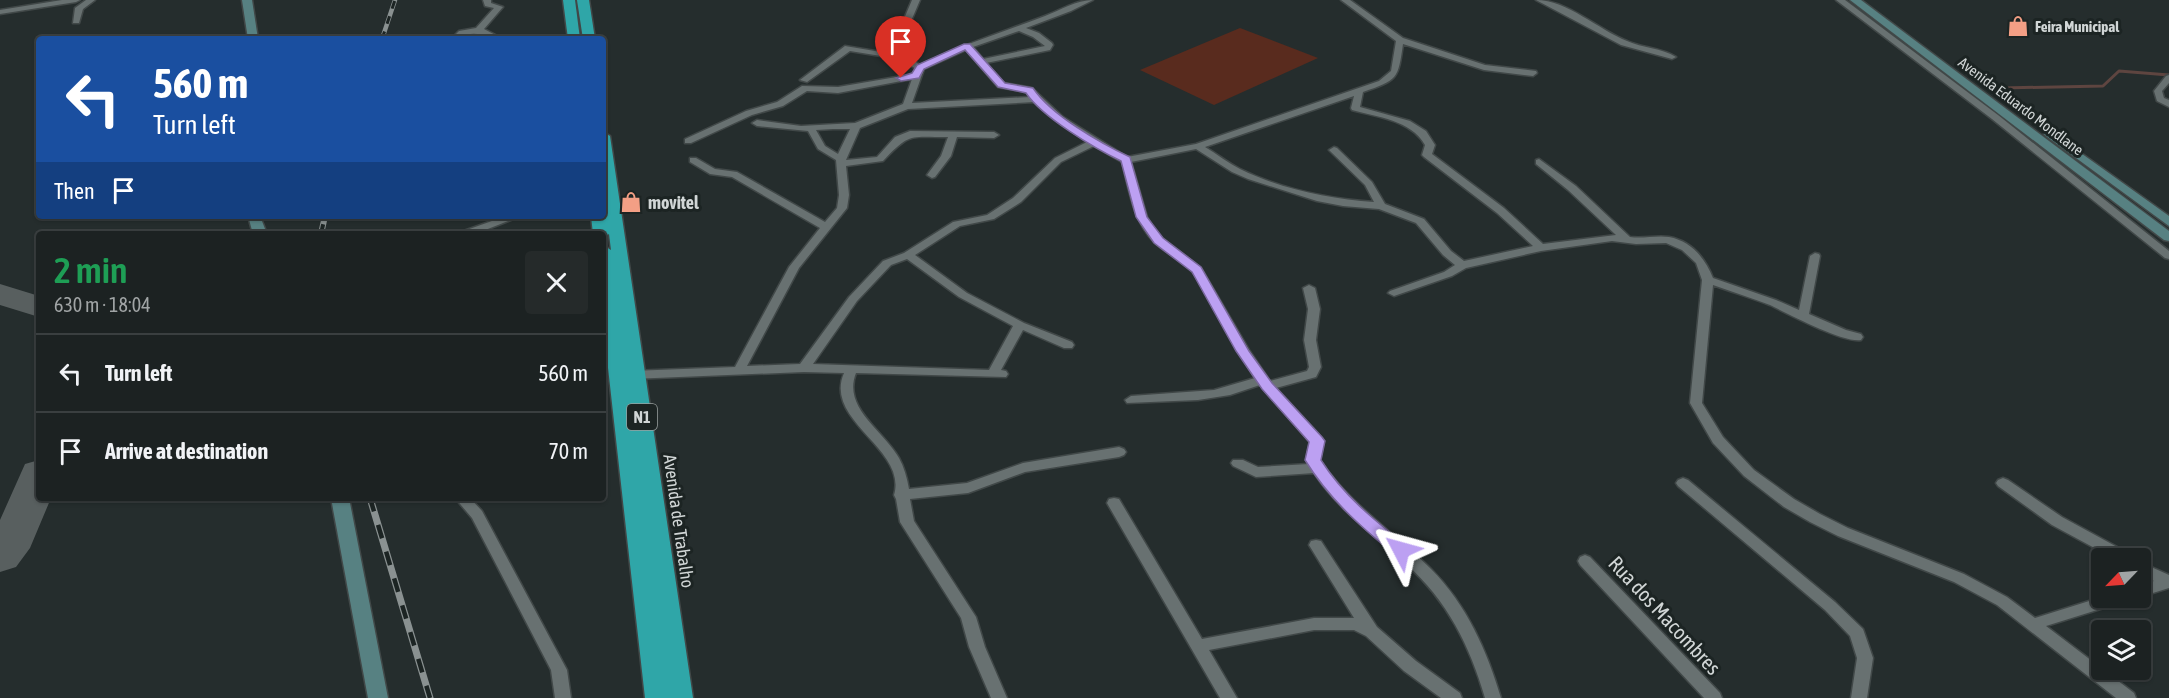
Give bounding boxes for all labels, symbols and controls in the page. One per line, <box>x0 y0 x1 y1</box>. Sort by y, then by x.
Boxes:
shop icon: Feira Municipal <box>2006 14 2030 38</box>
pin <box>875 16 926 78</box>
place label: Feira Municipal <box>2035 18 2120 35</box>
icon: arrive <box>884 25 917 58</box>
street label: Avenida Eduardo Mondlane <box>1955 53 2087 159</box>
text: 560 m <box>153 59 248 107</box>
icon: left <box>54 60 132 138</box>
text: Turn left <box>153 109 236 140</box>
icon: arrive <box>107 174 140 207</box>
text: Then <box>54 178 95 204</box>
shop icon: movitel <box>619 190 643 214</box>
place label: movitel <box>648 192 699 213</box>
text: 2 min <box>54 249 128 291</box>
button: close <box>525 251 588 314</box>
text: 630 m · 18:04 <box>54 293 151 316</box>
icon: left <box>54 357 87 390</box>
text: Turn left <box>105 360 172 386</box>
text: 560 m <box>538 360 588 386</box>
road number: N1 <box>627 404 657 430</box>
icon: arrive <box>54 435 87 468</box>
text: Arrive at destination <box>105 438 268 464</box>
text: 70 m <box>548 438 588 464</box>
street label: Avenida de Trabalho <box>659 453 699 589</box>
position arrow <box>1369 518 1433 582</box>
north arrow <box>2091 548 2151 608</box>
map controls <box>2091 548 2151 680</box>
street label: Rua dos Macombres <box>1604 551 1726 679</box>
button: layers <box>2091 620 2151 680</box>

